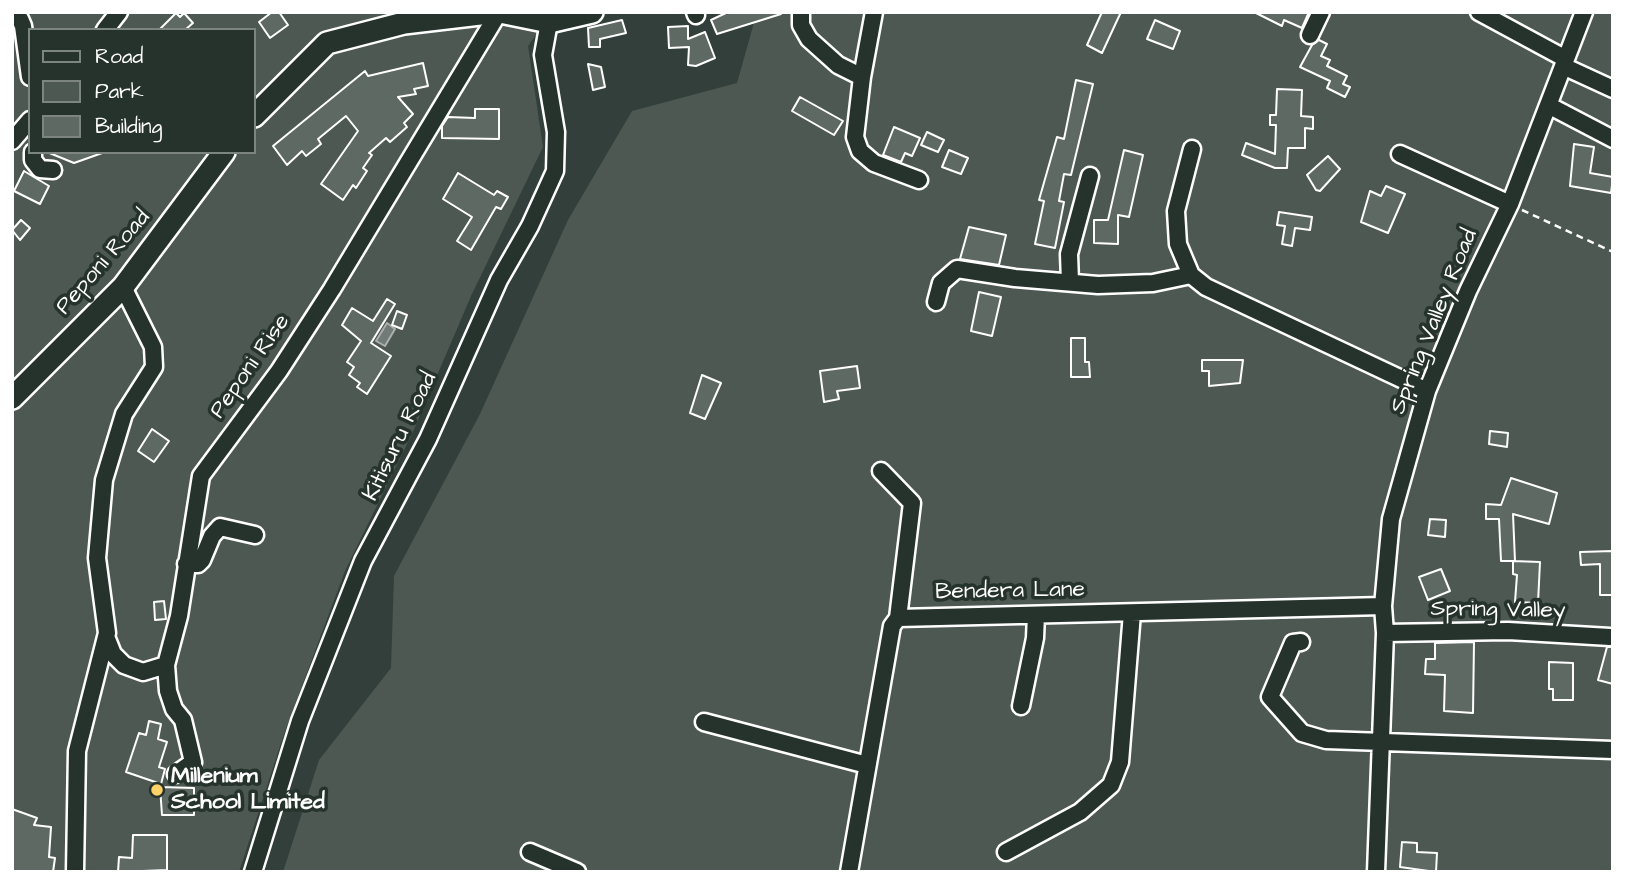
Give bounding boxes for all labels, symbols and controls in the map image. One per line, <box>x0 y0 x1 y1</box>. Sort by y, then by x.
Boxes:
legend <box>28 28 256 154</box>
text: Road <box>95 42 143 71</box>
text: Park <box>95 77 144 106</box>
text: Building <box>95 112 162 141</box>
street label: Peponi Road <box>51 205 157 321</box>
street label: Spring Valley Road <box>1385 226 1485 418</box>
street label: Peponi Rise <box>205 310 297 424</box>
street label: Kitisuru Road <box>358 368 444 506</box>
street label: Bendera Lane <box>935 577 1085 607</box>
street label: Spring Valley <box>1430 596 1566 626</box>
place label: Millenium School Limited <box>171 763 325 817</box>
marker: Millenium School Limited <box>149 782 165 798</box>

